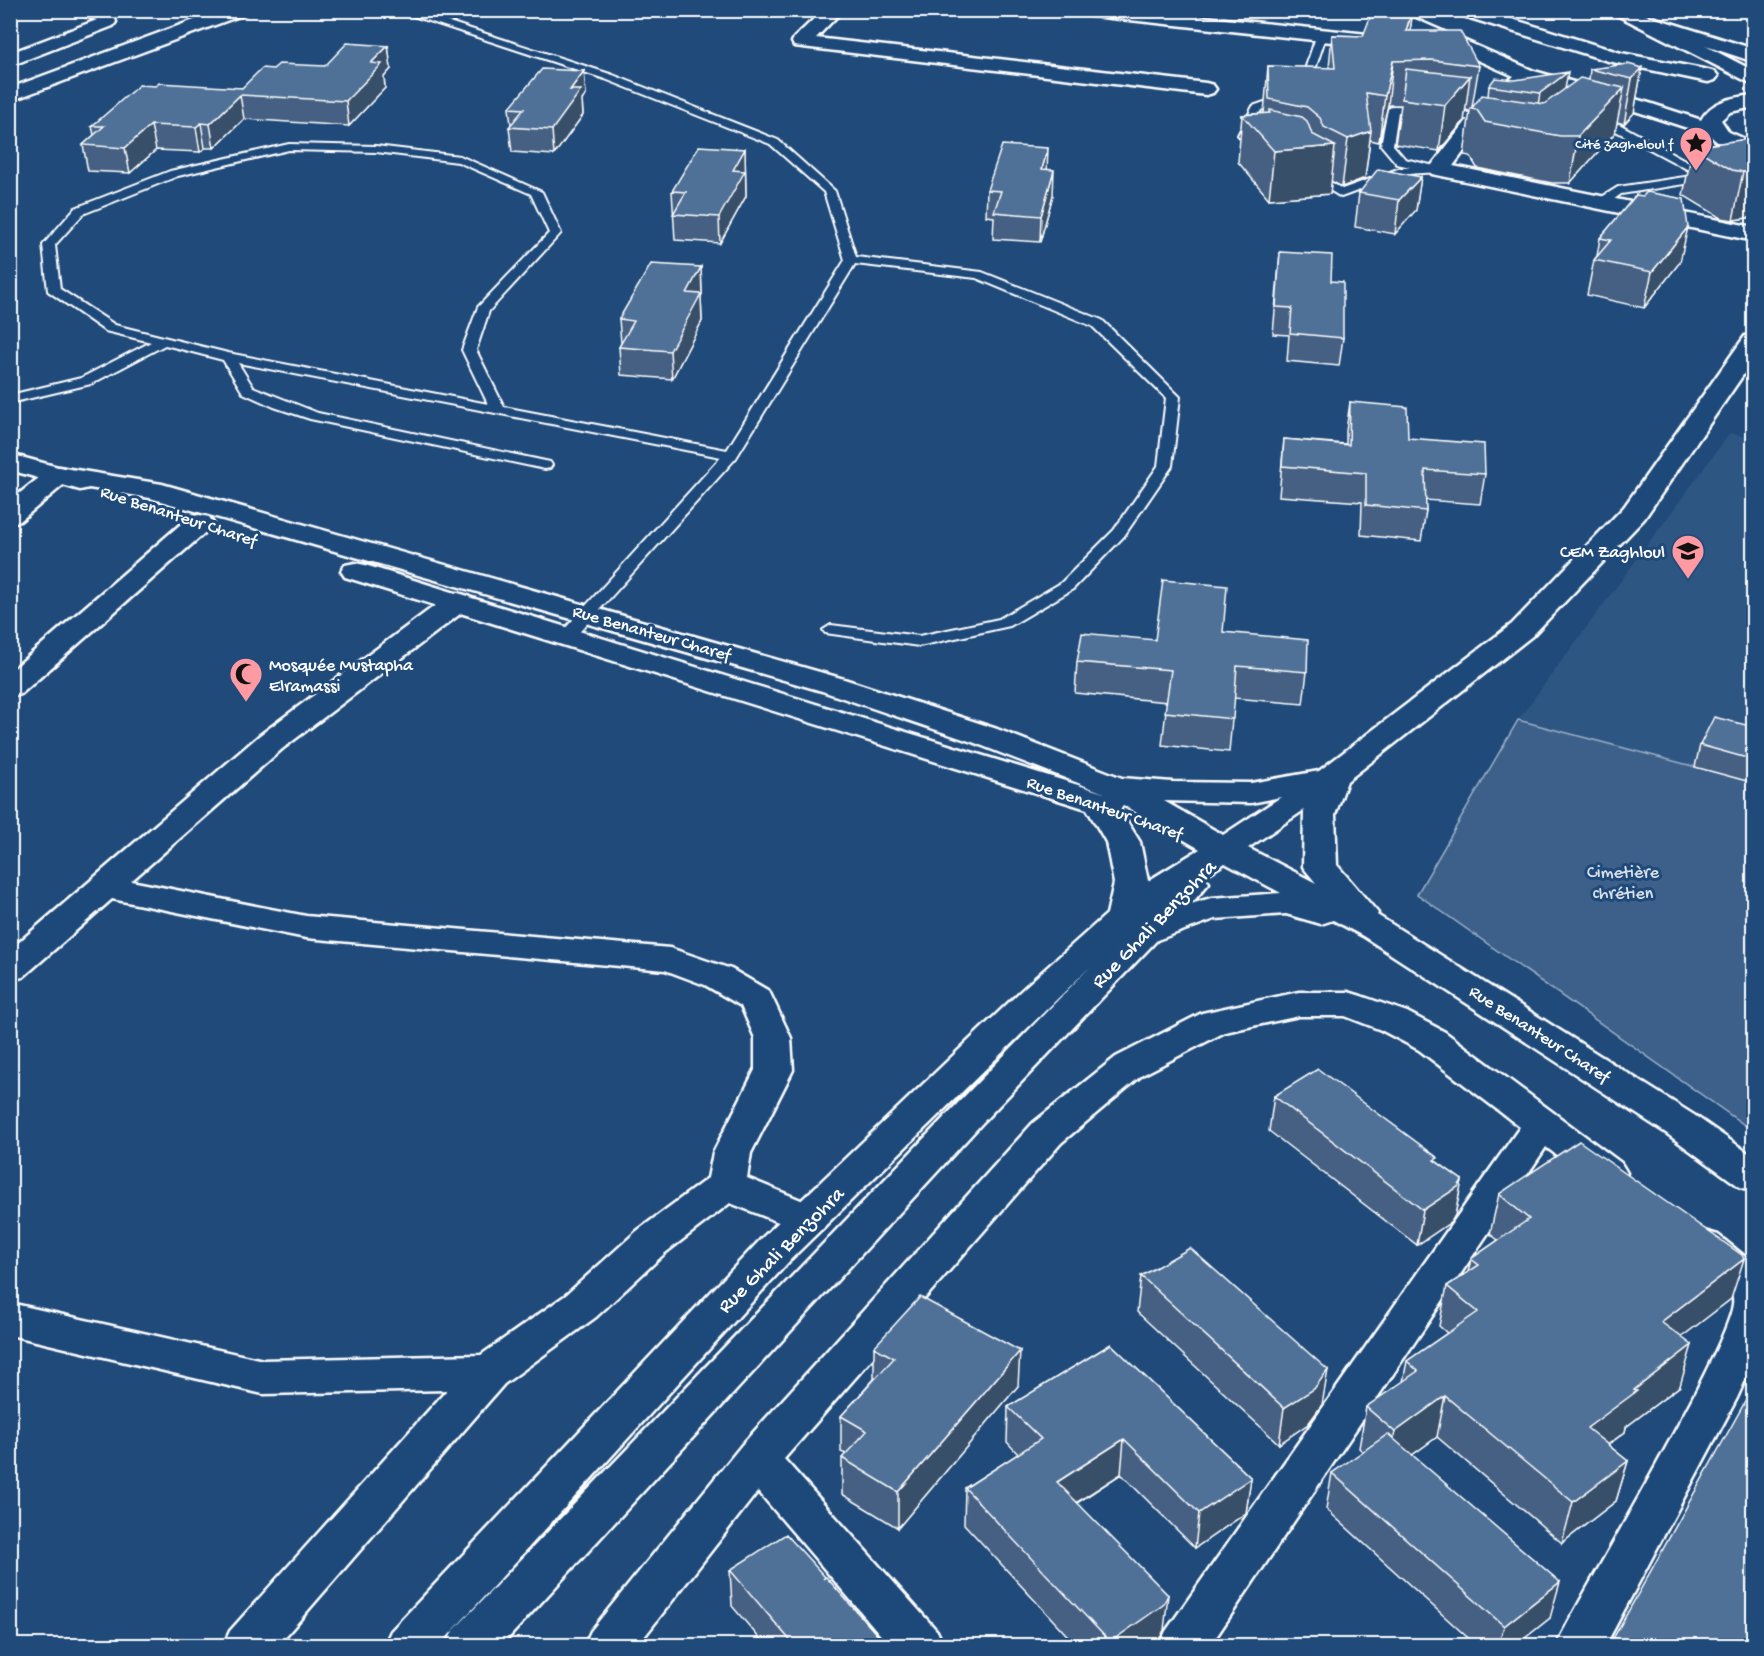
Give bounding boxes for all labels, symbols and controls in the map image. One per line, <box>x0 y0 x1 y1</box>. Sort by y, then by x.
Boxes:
place icon: Cité zagheloul f <box>1678 125 1714 172</box>
place label: Cité zagheloul f <box>1575 136 1674 154</box>
street label: Rue Benanteur Charef <box>97 482 261 553</box>
school or university icon: CEM Zaghloul <box>1670 533 1706 580</box>
place label: CEM Zaghloul <box>1560 543 1665 564</box>
street label: Rue Benanteur Charef <box>570 602 734 667</box>
mosque icon: Mosquée Mustapha Elramassi <box>228 656 264 703</box>
place label: Mosquée Mustapha Elramassi <box>269 656 414 698</box>
street label: Rue Benanteur Charef <box>1024 773 1186 846</box>
street label: Rue Ghali Benzohra <box>1088 855 1224 995</box>
park label: Cimetière chrétien <box>1587 863 1660 905</box>
street label: Rue Benanteur Charef <box>1464 982 1614 1089</box>
street label: Rue Ghali Benzohra <box>714 1182 852 1320</box>

